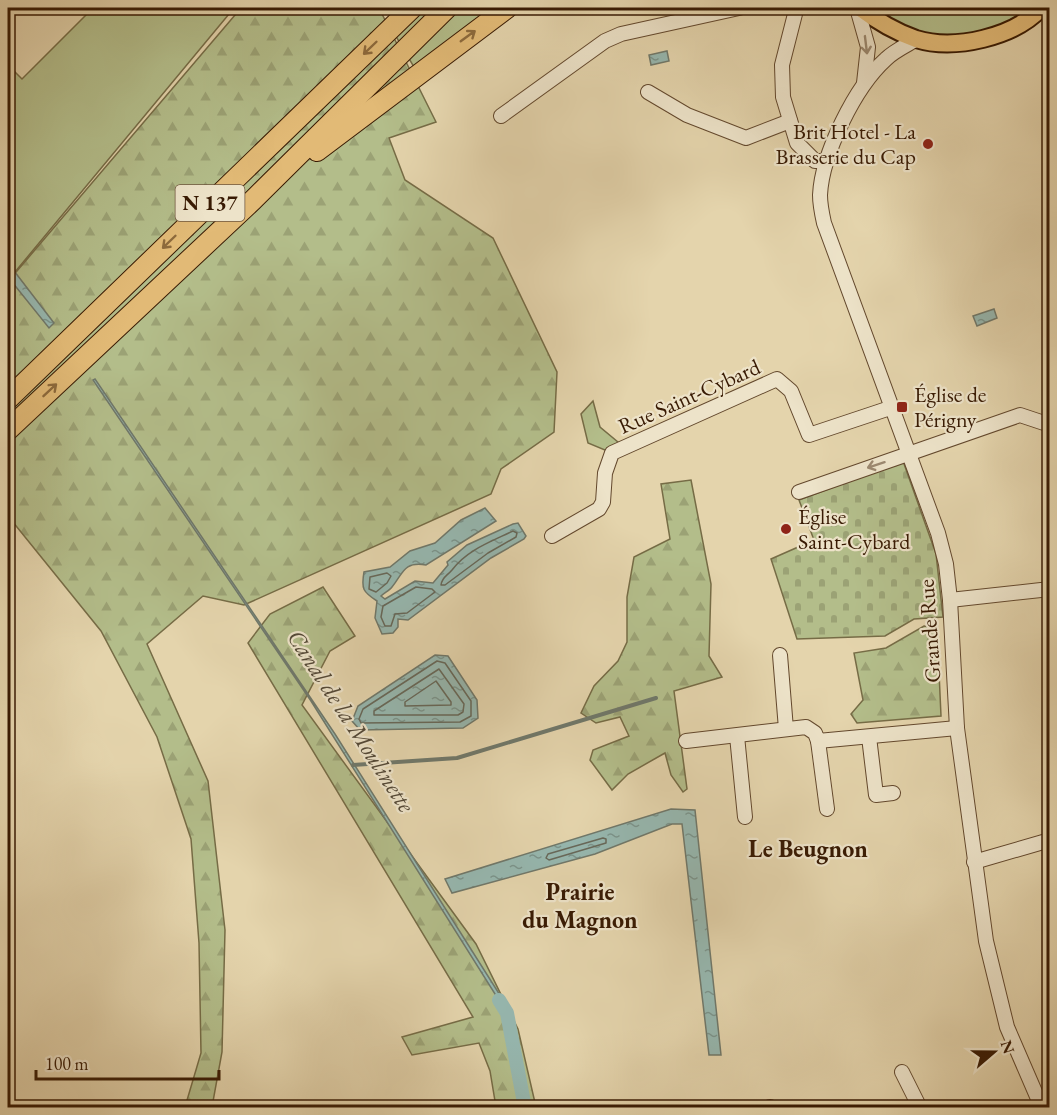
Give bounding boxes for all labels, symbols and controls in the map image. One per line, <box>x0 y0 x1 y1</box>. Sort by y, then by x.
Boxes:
one-way arrow <box>460 30 476 42</box>
one-way arrow <box>860 35 871 54</box>
one-way arrow <box>363 41 378 55</box>
place label: Brit Hotel - La Brasserie du Cap <box>776 117 916 171</box>
marker: Brit Hotel - La Brasserie du Cap <box>921 137 935 151</box>
road number: N 137 <box>176 185 244 221</box>
one-way arrow <box>162 234 177 249</box>
street label: Rue Saint-Cybard <box>614 352 766 441</box>
place label: Église de Périgny <box>914 380 987 434</box>
one-way arrow <box>43 383 58 397</box>
marker: Église de Périgny <box>895 400 909 414</box>
one-way arrow <box>867 461 886 472</box>
place label: Église Saint-Cybard <box>798 502 911 556</box>
marker: Église Saint-Cybard <box>779 522 793 536</box>
street label: Grande Rue <box>911 578 948 684</box>
water label: Canal de la Moulinette <box>281 623 423 819</box>
district label: Le Beugnon <box>748 833 868 865</box>
district label: Prairie du Magnon <box>522 876 638 936</box>
north arrow <box>964 1022 1024 1082</box>
text: N <box>996 1037 1020 1057</box>
scale bar <box>36 1043 219 1081</box>
text: 100 m <box>45 1052 89 1075</box>

